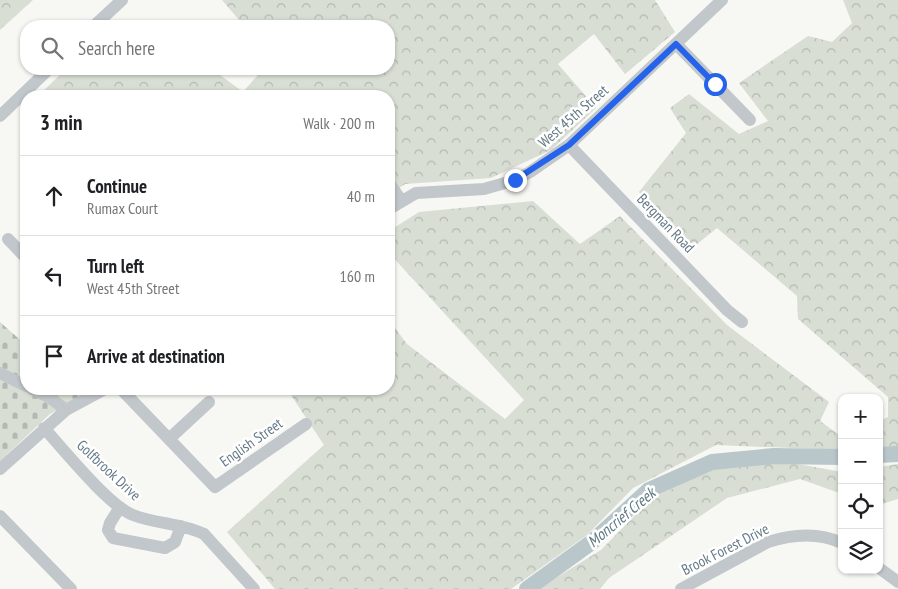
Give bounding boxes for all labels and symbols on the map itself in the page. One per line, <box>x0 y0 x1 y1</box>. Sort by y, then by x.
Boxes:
route start <box>704 73 727 96</box>
street label: West 45th Street <box>534 80 612 152</box>
route end <box>504 169 527 192</box>
street label: Bergman Road <box>633 189 699 257</box>
street label: English Street <box>216 414 286 470</box>
street label: Golfbrook Drive <box>73 436 145 504</box>
water label: Moncrief Creek <box>583 482 660 551</box>
street label: Brook Forest Drive <box>678 519 772 579</box>

